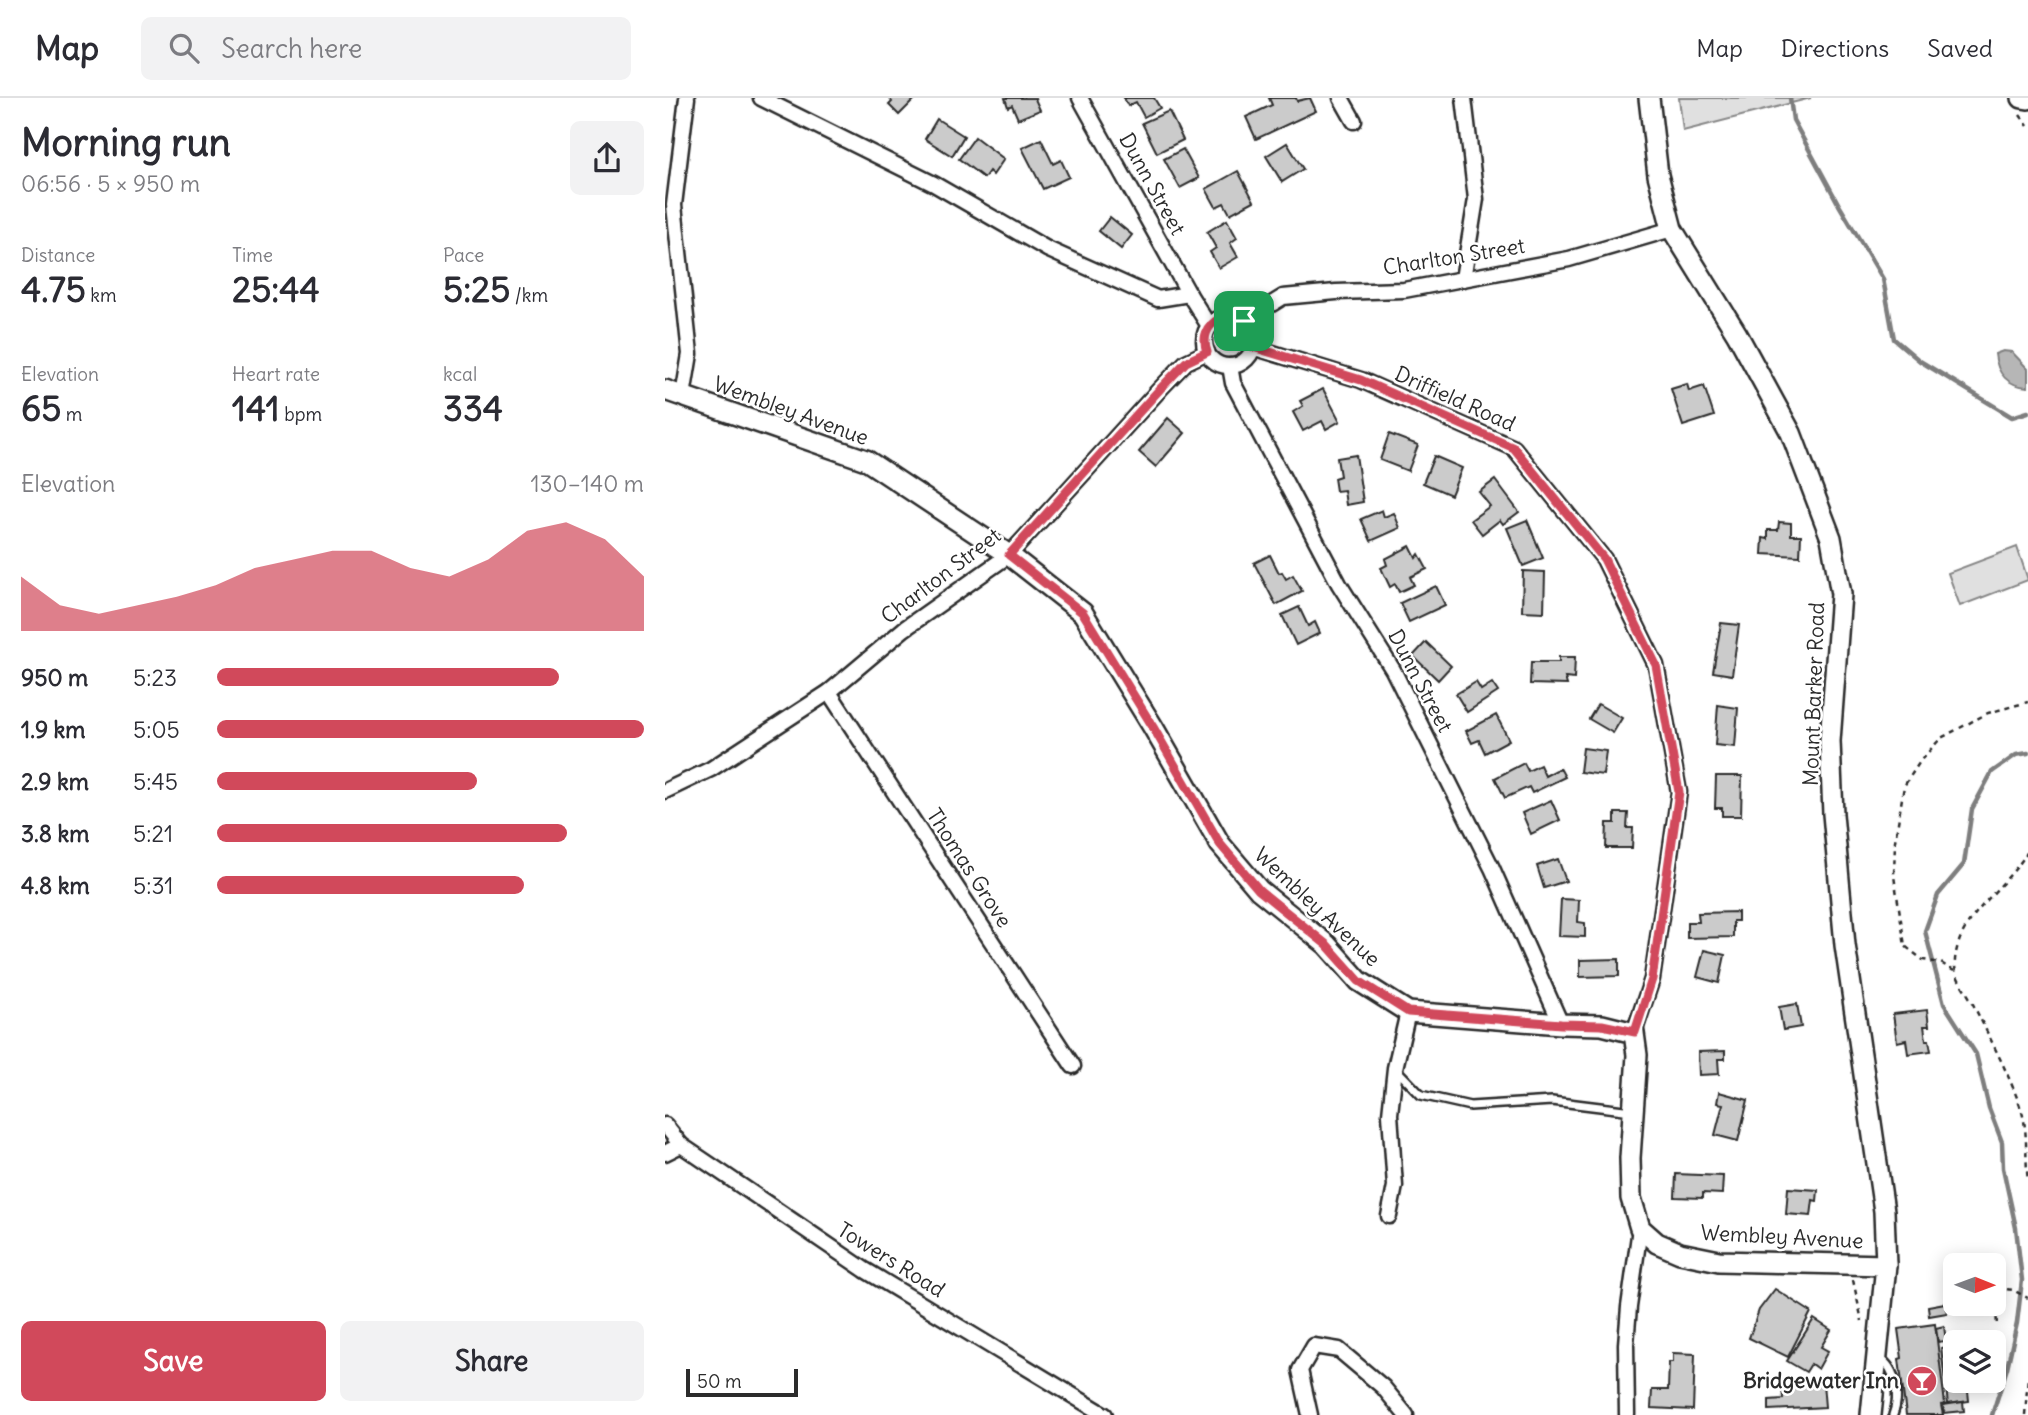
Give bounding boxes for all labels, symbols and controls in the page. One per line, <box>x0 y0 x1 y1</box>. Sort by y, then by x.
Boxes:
search box <box>141 17 631 80</box>
text: Map <box>35 27 99 69</box>
icon: search <box>165 29 203 67</box>
text: Search here <box>221 32 362 65</box>
text: Map <box>1696 33 1743 63</box>
text: Directions <box>1781 33 1889 63</box>
text: Saved <box>1927 33 1993 63</box>
text: Morning run <box>21 119 231 166</box>
button: share <box>570 121 644 195</box>
street label: Dunn Street <box>1113 128 1192 240</box>
text: 06:56 · 5 × 950 m <box>21 169 200 198</box>
street label: Charlton Street <box>1381 232 1527 281</box>
text: Distance <box>21 243 95 267</box>
text: Time <box>232 243 273 267</box>
text: Pace <box>443 243 484 267</box>
text: 4.75 <box>21 267 86 311</box>
text: 25:44 <box>232 267 320 311</box>
text: 5:25 <box>443 267 510 311</box>
text: km <box>86 283 117 307</box>
text: /km <box>510 283 548 307</box>
pin <box>1214 291 1274 351</box>
icon: arrive <box>1225 302 1263 340</box>
street label: Driffield Road <box>1391 360 1520 437</box>
text: Elevation <box>21 362 99 386</box>
text: Heart rate <box>232 362 320 386</box>
text: kcal <box>443 362 477 386</box>
street label: Wembley Avenue <box>710 370 872 451</box>
text: 65 <box>21 386 61 430</box>
text: 141 <box>232 386 280 430</box>
text: 334 <box>443 386 503 430</box>
text: m <box>61 402 83 426</box>
text: bpm <box>280 402 322 426</box>
text: Elevation <box>21 469 115 498</box>
text: 130–140 m <box>530 469 644 498</box>
street label: Charlton Street <box>875 522 1006 630</box>
street label: Mount Barker Road <box>1797 602 1830 786</box>
street label: Dunn Street <box>1382 625 1459 737</box>
text: 950 m <box>21 663 88 692</box>
text: 5:23 <box>133 663 177 692</box>
text: 1.9 km <box>21 715 86 744</box>
text: 5:05 <box>133 715 180 744</box>
text: 2.9 km <box>21 767 89 796</box>
text: 5:45 <box>133 767 178 796</box>
street label: Thomas Grove <box>921 803 1018 932</box>
text: 3.8 km <box>21 819 89 848</box>
text: 5:21 <box>133 819 173 848</box>
street label: Wembley Avenue <box>1249 841 1386 972</box>
text: 4.8 km <box>21 871 90 900</box>
text: 5:31 <box>133 871 173 900</box>
street label: Towers Road <box>833 1216 950 1303</box>
street label: Wembley Avenue <box>1700 1219 1864 1254</box>
north arrow <box>1943 1253 2005 1316</box>
map controls <box>1943 1253 2006 1393</box>
button: Save <box>21 1321 326 1401</box>
button: Share <box>340 1321 644 1401</box>
button: layers <box>1943 1330 2006 1393</box>
bar icon: Bridgewater Inn <box>1905 1364 1939 1398</box>
scale bar <box>686 1366 798 1398</box>
place label: Bridgewater Inn <box>1743 1367 1899 1394</box>
text: 50 m <box>697 1369 742 1393</box>

